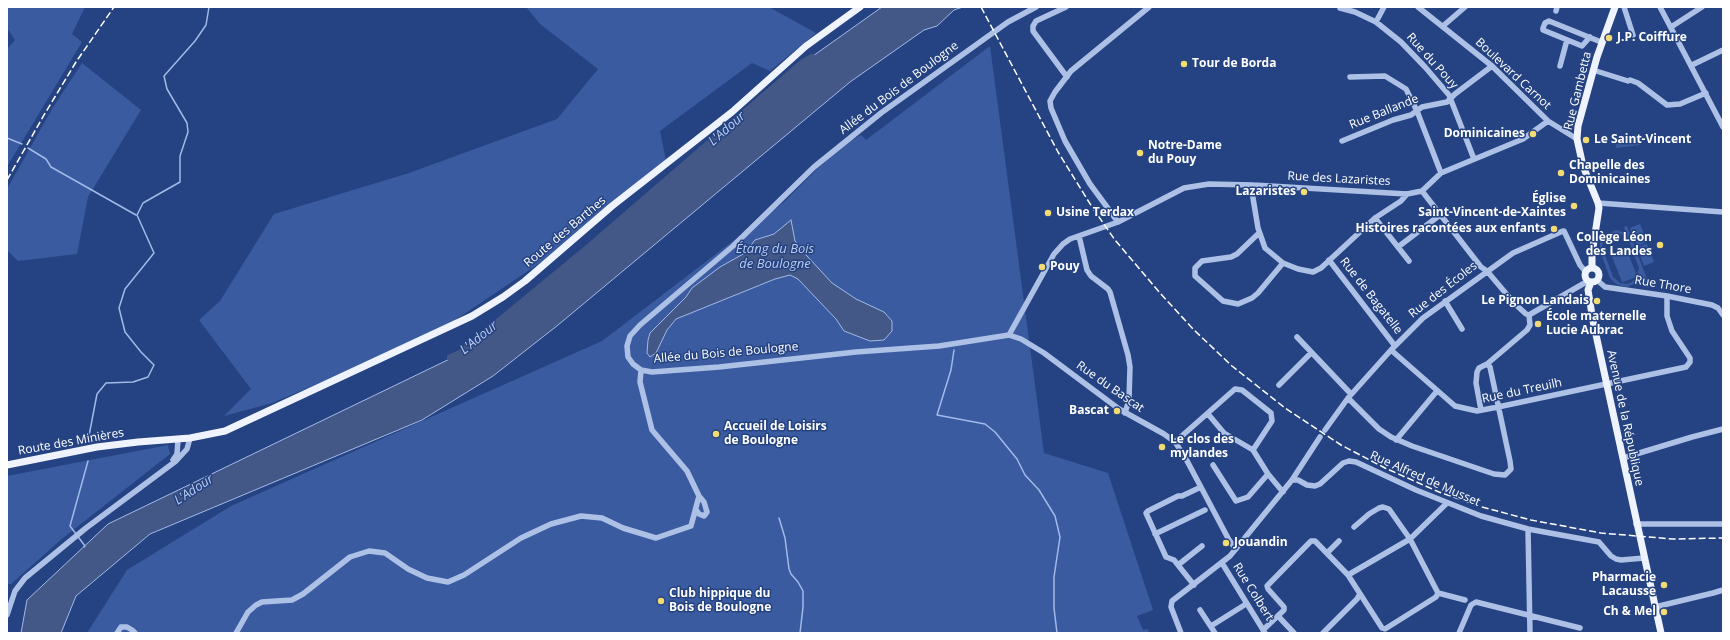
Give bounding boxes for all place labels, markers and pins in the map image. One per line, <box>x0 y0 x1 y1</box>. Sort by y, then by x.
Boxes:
place label: J.P. Coiffure <box>1617 31 1687 45</box>
marker: J.P. Coiffure <box>1604 33 1614 43</box>
place label: Tour de Borda <box>1192 57 1276 71</box>
marker: Tour de Borda <box>1179 59 1189 69</box>
place label: Dominicaines <box>1444 127 1525 141</box>
marker: Dominicaines <box>1528 129 1538 139</box>
place label: Le Saint-Vincent <box>1594 133 1691 147</box>
marker: Le Saint-Vincent <box>1581 135 1591 145</box>
place label: Notre-Dame du Pouy <box>1148 139 1222 167</box>
marker: Notre-Dame du Pouy <box>1135 148 1145 158</box>
place label: Chapelle des Dominicaines <box>1569 159 1650 187</box>
marker: Chapelle des Dominicaines <box>1556 168 1566 178</box>
place label: Lazaristes <box>1236 185 1296 199</box>
marker: Lazaristes <box>1299 187 1309 197</box>
place label: Église Saint-Vincent-de-Xaintes <box>1418 192 1566 220</box>
marker: Église Saint-Vincent-de-Xaintes <box>1569 201 1579 211</box>
place label: Usine Terdax <box>1056 206 1134 220</box>
marker: Usine Terdax <box>1043 208 1053 218</box>
place label: Histoires racontées aux enfants <box>1355 222 1546 236</box>
marker: Histoires racontées aux enfants <box>1549 224 1559 234</box>
place label: Collège Léon des Landes <box>1576 231 1652 259</box>
marker: Collège Léon des Landes <box>1655 240 1665 250</box>
place label: Pouy <box>1050 260 1080 274</box>
marker: Pouy <box>1037 262 1047 272</box>
place label: Le Pignon Landais <box>1481 294 1589 308</box>
marker: Le Pignon Landais <box>1592 296 1602 306</box>
place label: École maternelle Lucie Aubrac <box>1546 310 1646 338</box>
marker: École maternelle Lucie Aubrac <box>1533 319 1543 329</box>
place label: Bascat <box>1069 404 1109 418</box>
marker: Bascat <box>1112 406 1122 416</box>
place label: Accueil de Loisirs de Boulogne <box>724 420 827 448</box>
marker: Accueil de Loisirs de Boulogne <box>711 429 721 439</box>
place label: Le clos des mylandes <box>1170 433 1234 461</box>
marker: Le clos des mylandes <box>1157 442 1167 452</box>
place label: Jouandin <box>1234 536 1288 550</box>
marker: Jouandin <box>1221 538 1231 548</box>
place label: Pharmacie Lacausse <box>1592 571 1656 599</box>
marker: Pharmacie Lacausse <box>1659 580 1669 590</box>
place label: Club hippique du Bois de Boulogne <box>669 587 771 615</box>
marker: Club hippique du Bois de Boulogne <box>656 596 666 606</box>
place label: Ch & Mel <box>1603 605 1656 619</box>
marker: Ch & Mel <box>1659 607 1669 617</box>

